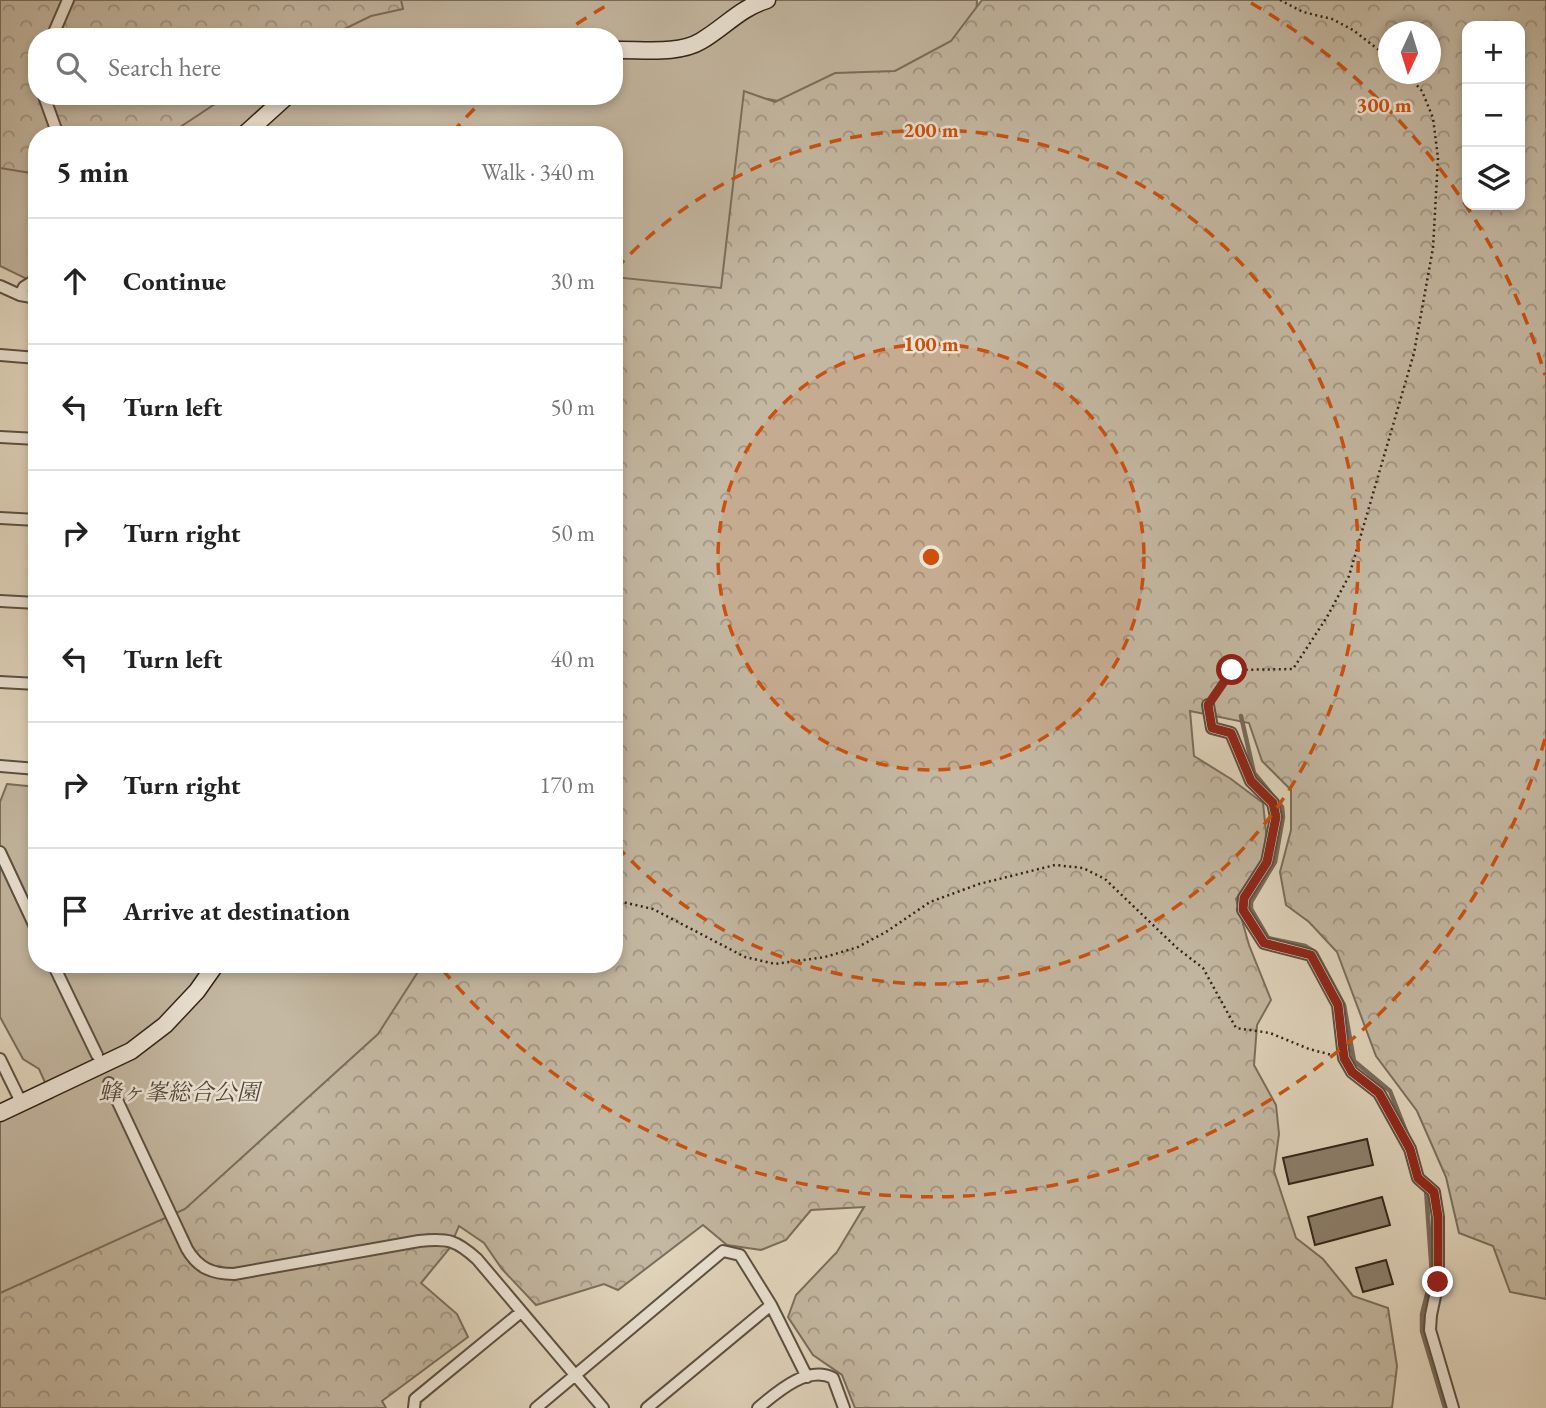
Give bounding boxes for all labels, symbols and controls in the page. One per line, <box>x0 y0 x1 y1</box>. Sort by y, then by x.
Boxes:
north arrow <box>1378 21 1441 84</box>
map controls <box>1462 21 1525 210</box>
button: + <box>1462 21 1525 84</box>
search box <box>28 28 623 105</box>
icon: search <box>52 48 90 86</box>
text: Search here <box>108 50 221 84</box>
button: − <box>1462 84 1525 147</box>
text: 300 m <box>1356 91 1412 118</box>
text: 200 m <box>903 116 959 143</box>
button: layers <box>1462 147 1525 210</box>
text: 5 min <box>56 152 129 191</box>
text: Walk · 340 m <box>481 157 595 187</box>
icon: ahead <box>56 262 94 300</box>
text: Continue <box>123 264 226 298</box>
text: 30 m <box>550 266 595 296</box>
text: 100 m <box>903 330 959 357</box>
icon: left <box>56 388 94 426</box>
text: Turn left <box>123 390 222 424</box>
text: 50 m <box>550 392 595 422</box>
icon: right <box>56 514 94 552</box>
text: Turn right <box>123 516 241 550</box>
text: 50 m <box>550 518 595 548</box>
centre of rings <box>919 545 943 569</box>
icon: left <box>56 640 94 678</box>
text: Turn left <box>123 642 222 676</box>
text: 40 m <box>550 644 595 674</box>
route start <box>1216 654 1247 685</box>
icon: right <box>56 766 94 804</box>
text: Turn right <box>123 768 241 802</box>
text: 170 m <box>539 770 595 800</box>
icon: arrive <box>56 892 94 930</box>
text: Arrive at destination <box>123 894 350 928</box>
park label: 蜂ヶ峯総合公園 <box>99 1077 264 1107</box>
route end <box>1422 1266 1453 1297</box>

